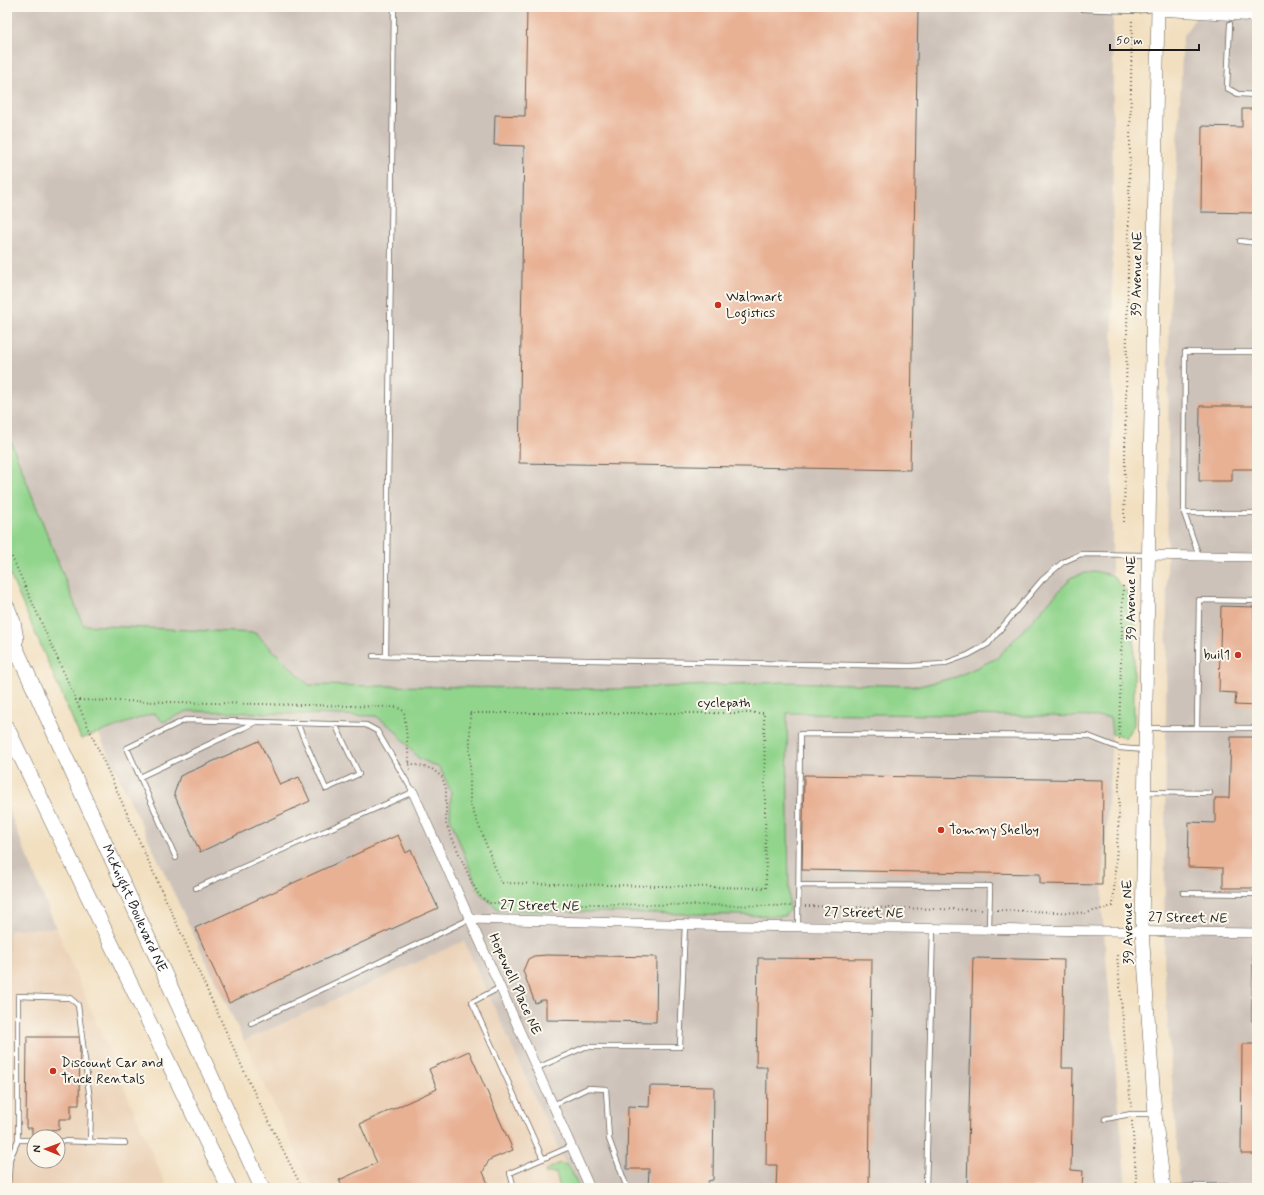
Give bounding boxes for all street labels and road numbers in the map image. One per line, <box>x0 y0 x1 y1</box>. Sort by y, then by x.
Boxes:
street label: 39 Avenue NE <box>1127 231 1147 317</box>
street label: 39 Avenue NE <box>1122 555 1140 641</box>
street label: cyclepath <box>698 694 751 712</box>
street label: McKnight Boulevard NE <box>98 842 171 975</box>
street label: 39 Avenue NE <box>1118 879 1138 965</box>
street label: 27 Street NE <box>500 896 580 916</box>
street label: 27 Street NE <box>824 903 904 923</box>
street label: 27 Street NE <box>1148 908 1228 928</box>
street label: Hopewell Place NE <box>485 930 545 1038</box>

